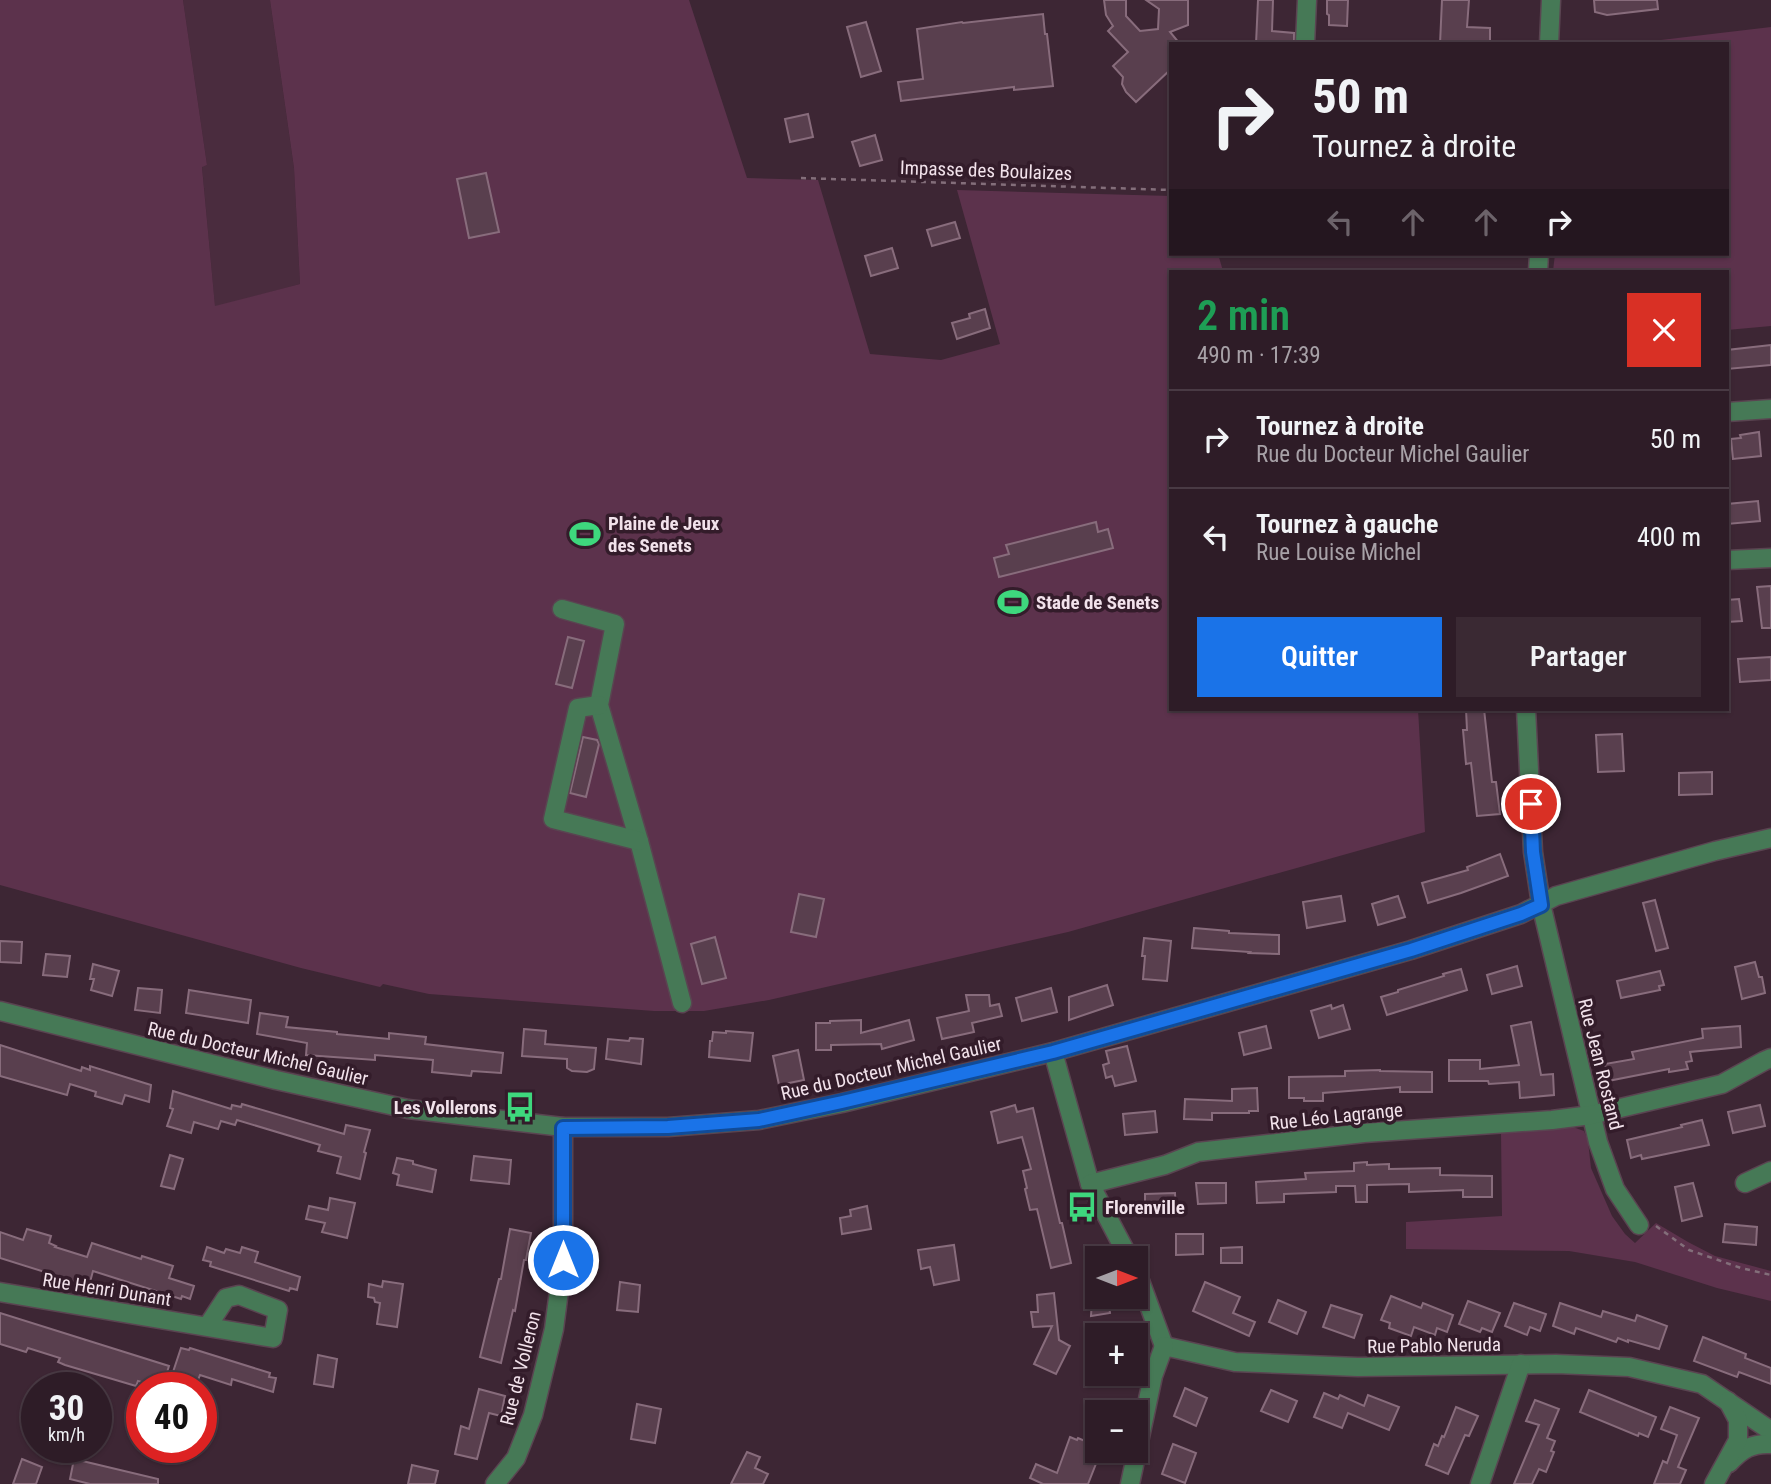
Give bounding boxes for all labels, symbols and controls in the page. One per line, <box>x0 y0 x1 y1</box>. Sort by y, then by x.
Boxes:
text: 50 m <box>1312 68 1409 125</box>
icon: right <box>1197 70 1288 161</box>
text: Tournez à droite <box>1312 127 1516 165</box>
street label: Impasse des Boulaizes <box>900 156 1072 185</box>
icon: left <box>1321 203 1359 241</box>
icon: ahead <box>1394 203 1432 241</box>
icon: ahead <box>1467 203 1505 241</box>
icon: right <box>1540 203 1578 241</box>
text: 2 min <box>1197 291 1290 340</box>
button: close <box>1627 293 1701 367</box>
text: 490 m · 17:39 <box>1197 342 1321 369</box>
text: Tournez à droite <box>1256 411 1424 441</box>
icon: right <box>1197 420 1235 458</box>
text: 50 m <box>1650 424 1701 454</box>
text: Rue du Docteur Michel Gaulier <box>1256 441 1529 468</box>
text: Tournez à gauche <box>1256 509 1438 539</box>
place label: Plaine de Jeux des Senets <box>608 512 720 557</box>
sports icon: Plaine de Jeux des Senets <box>568 517 602 551</box>
icon: left <box>1197 518 1235 556</box>
text: 400 m <box>1637 522 1701 552</box>
text: Rue Louise Michel <box>1256 539 1421 566</box>
sports icon: Stade de Senets <box>996 585 1030 619</box>
place label: Stade de Senets <box>1036 591 1159 614</box>
button: Quitter <box>1197 617 1442 697</box>
button: Partager <box>1456 617 1701 697</box>
pin <box>1501 774 1561 834</box>
icon: arrive <box>1512 785 1550 823</box>
street label: Rue Jean Rostand <box>1573 996 1628 1132</box>
street label: Rue du Docteur Michel Gaulier <box>145 1017 371 1090</box>
street label: Rue du Docteur Michel Gaulier <box>779 1032 1004 1105</box>
bus stop icon: Les Vollerons <box>503 1090 537 1124</box>
place label: Les Vollerons <box>394 1096 497 1119</box>
street label: Rue Léo Lagrange <box>1268 1098 1404 1135</box>
bus stop icon: Florenville <box>1065 1190 1099 1224</box>
place label: Florenville <box>1105 1196 1185 1219</box>
position arrow <box>526 1223 600 1297</box>
north arrow <box>1085 1246 1148 1309</box>
map controls <box>1085 1246 1148 1463</box>
street label: Rue Henri Dunant <box>41 1268 173 1311</box>
street label: Rue de Volleron <box>495 1309 546 1428</box>
button: + <box>1085 1323 1148 1386</box>
street label: Rue Pablo Neruda <box>1367 1333 1501 1358</box>
speed limit sign: 40 <box>126 1372 217 1463</box>
text: 30 <box>49 1388 84 1429</box>
button: − <box>1085 1400 1148 1463</box>
text: km/h <box>48 1424 85 1445</box>

